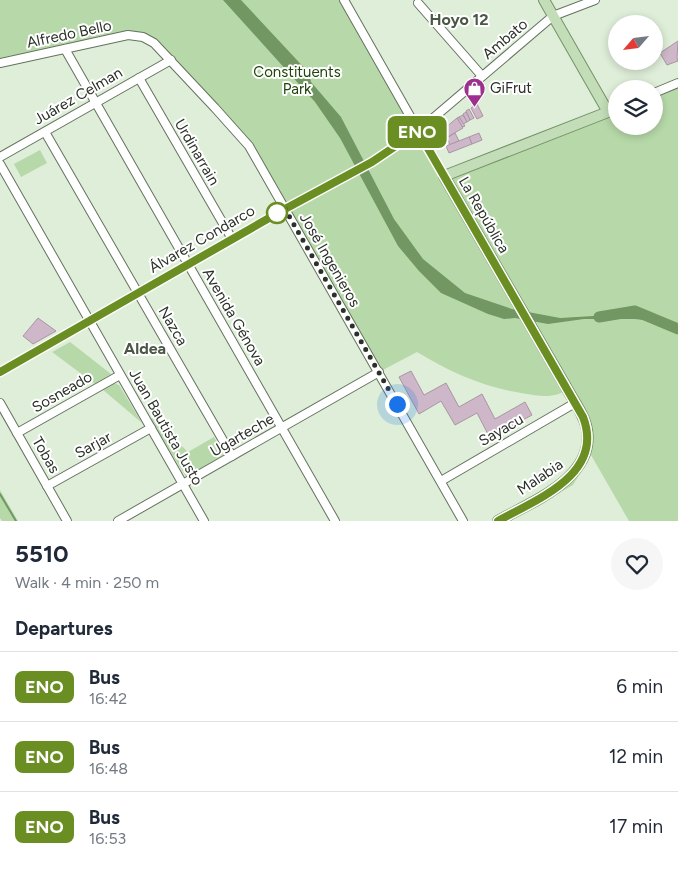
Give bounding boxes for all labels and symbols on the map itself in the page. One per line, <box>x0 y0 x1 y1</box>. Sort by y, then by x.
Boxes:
district label: Hoyo 12 <box>429 10 489 29</box>
street label: Ambato <box>479 15 532 63</box>
north arrow <box>608 15 662 70</box>
street label: Alfredo Bello <box>25 16 113 52</box>
street label: Juárez Celman <box>31 63 125 129</box>
park label: Constituents Park <box>253 63 341 98</box>
shop icon: GiFrut <box>462 76 486 107</box>
place label: GiFrut <box>490 79 532 97</box>
street label: Urdinarrain <box>171 116 223 188</box>
line badge: ENO <box>388 116 446 148</box>
street label: La República <box>455 174 513 256</box>
street label: Álvarez Condarco <box>146 201 258 277</box>
unlabelled marker <box>266 202 288 224</box>
street label: José Ingenieros <box>296 210 364 310</box>
street label: Avenida Génova <box>199 265 269 369</box>
street label: Nazca <box>155 303 191 349</box>
district label: Aldea <box>124 339 166 358</box>
street label: Juan Bautista Justo <box>125 366 207 489</box>
street label: Sosneado <box>29 367 96 416</box>
your location <box>385 392 410 417</box>
street label: Ugarteche <box>207 410 277 460</box>
street label: Sayacu <box>475 410 527 450</box>
street label: Sarjar <box>72 428 114 462</box>
street label: Tobas <box>28 433 64 477</box>
street label: Malabia <box>514 455 566 499</box>

